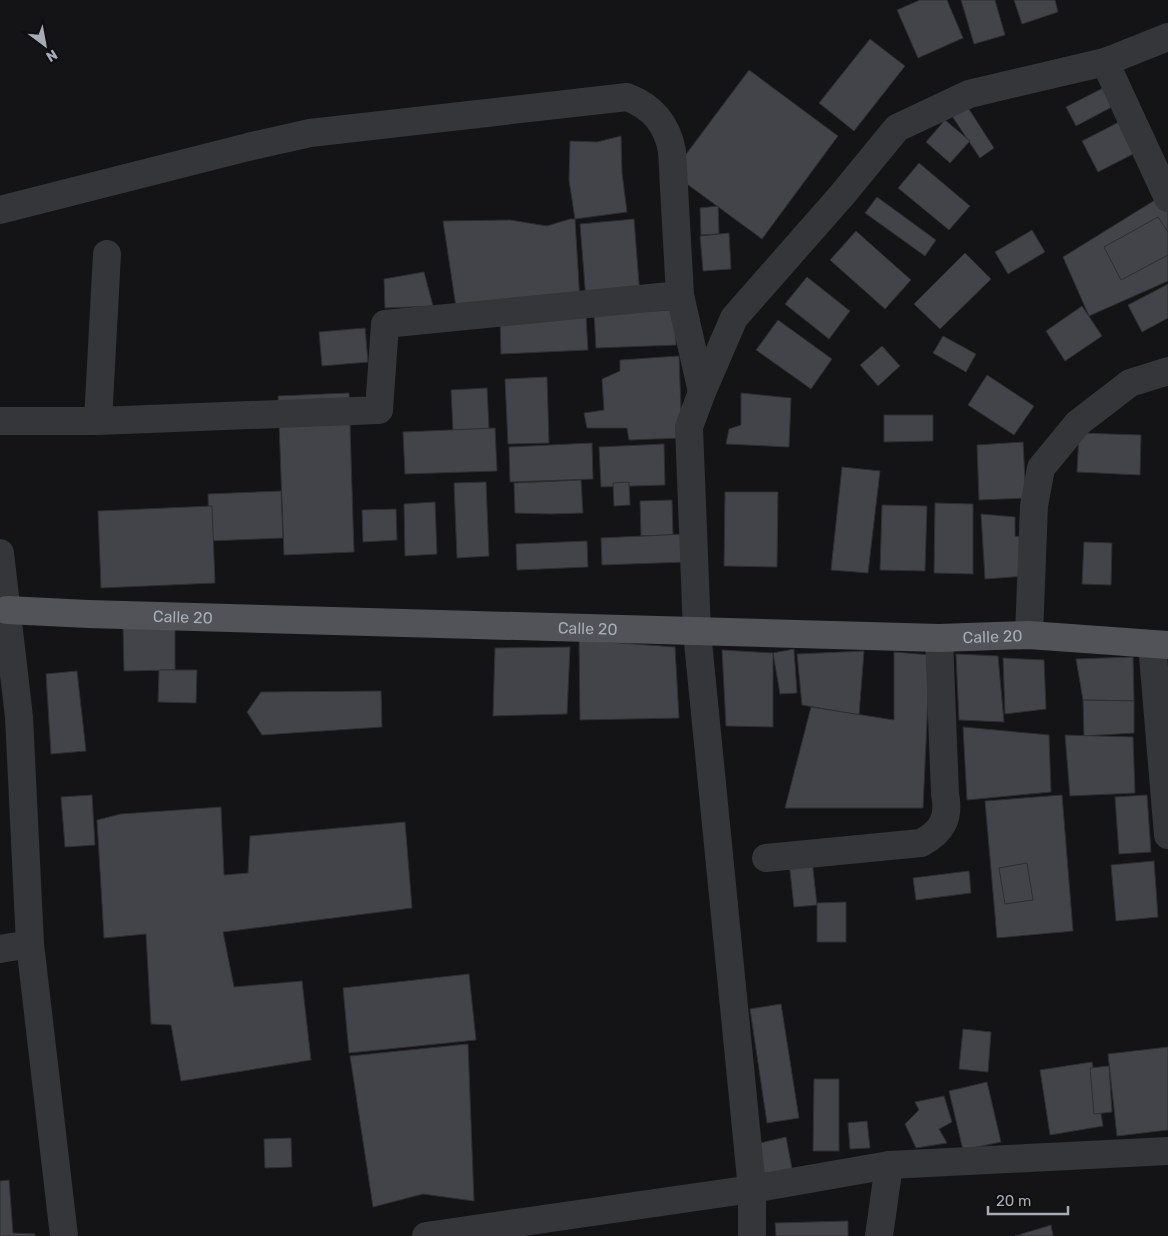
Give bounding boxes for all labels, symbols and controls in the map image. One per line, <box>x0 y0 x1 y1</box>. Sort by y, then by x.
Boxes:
north arrow <box>20 20 70 70</box>
text: N <box>43 46 60 65</box>
street label: Calle 20 <box>153 607 213 628</box>
street label: Calle 20 <box>558 618 618 639</box>
street label: Calle 20 <box>962 626 1023 647</box>
scale bar <box>988 1184 1068 1216</box>
text: 20 m <box>996 1192 1031 1210</box>

